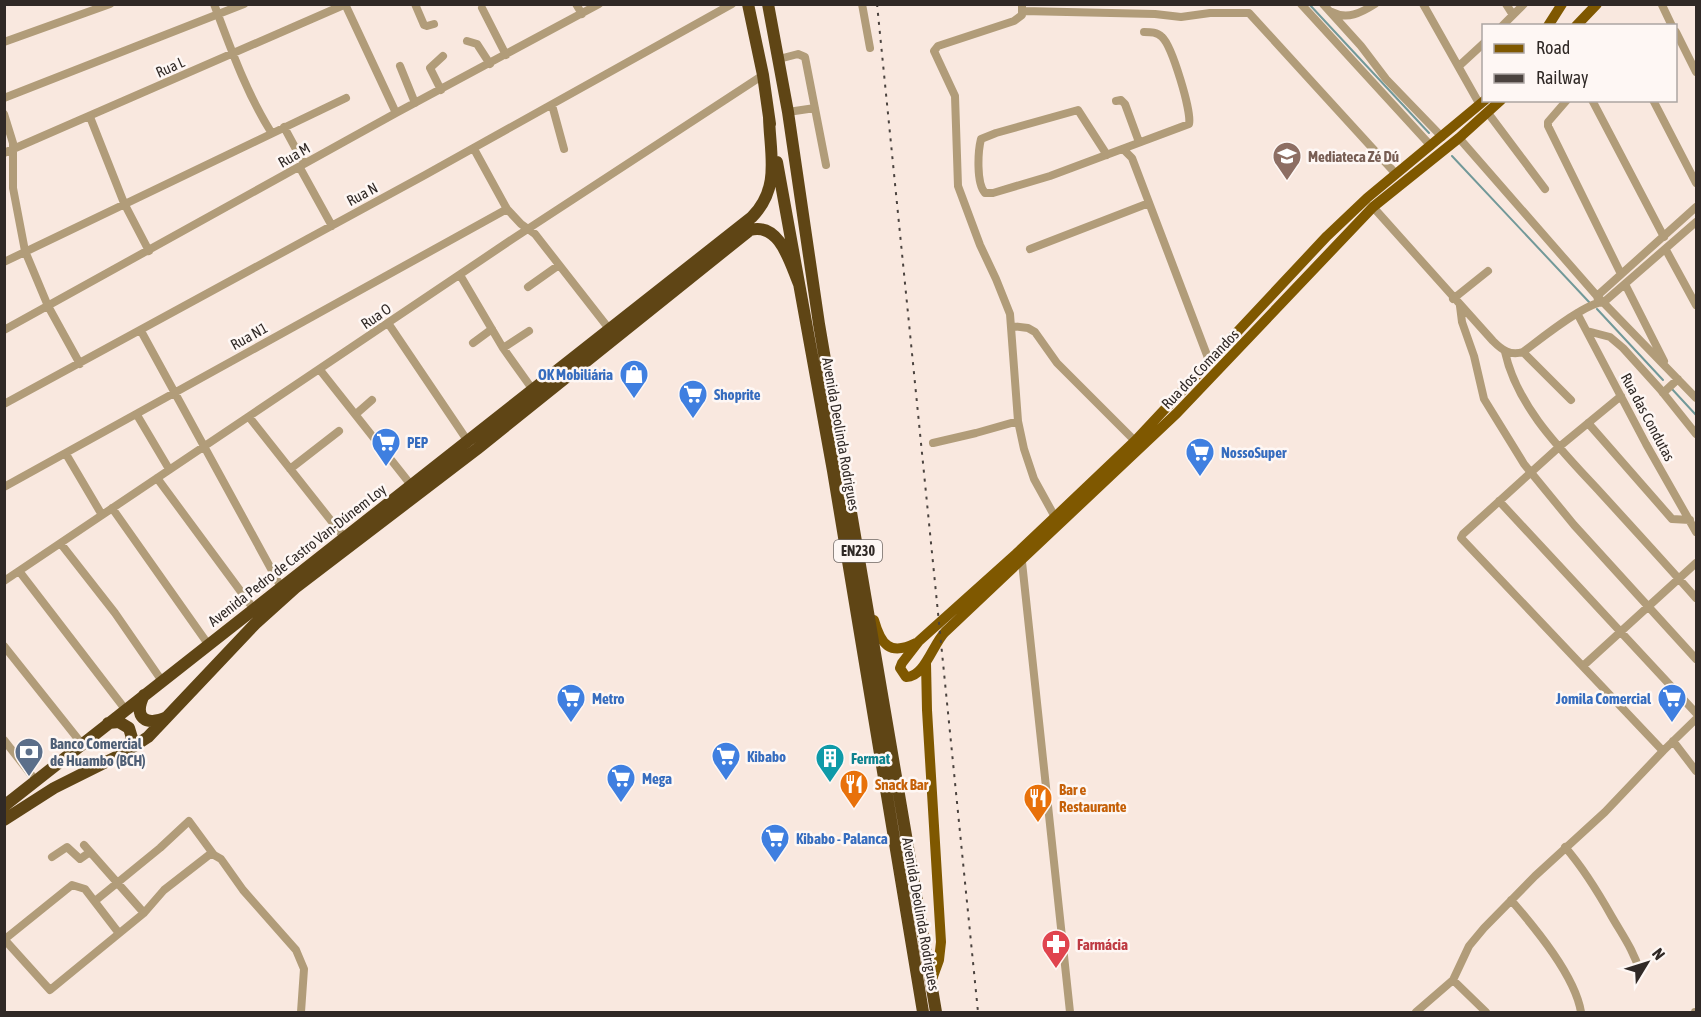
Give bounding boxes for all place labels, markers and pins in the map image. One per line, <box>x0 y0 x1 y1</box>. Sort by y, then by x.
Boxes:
school or university icon: Mediateca Zé Dú <box>1271 140 1303 182</box>
place label: Mediateca Zé Dú <box>1308 148 1399 165</box>
shop icon: OK Mobiliária <box>618 358 650 400</box>
place label: OK Mobiliária <box>538 366 613 383</box>
supermarket icon: Shoprite <box>677 378 709 420</box>
place label: Shoprite <box>714 386 761 403</box>
supermarket icon: PEP <box>370 426 402 468</box>
place label: PEP <box>407 434 429 451</box>
supermarket icon: NossoSuper <box>1184 436 1216 478</box>
place label: NossoSuper <box>1221 444 1287 461</box>
supermarket icon: Metro <box>555 682 587 724</box>
supermarket icon: Jomila Comercial <box>1656 682 1688 724</box>
place label: Metro <box>592 690 625 707</box>
place label: Jomila Comercial <box>1555 690 1652 707</box>
place label: Banco Comercial de Huambo (BCH) <box>50 735 146 769</box>
bank icon: Banco Comercial de Huambo (BCH) <box>13 736 45 778</box>
supermarket icon: Kibabo <box>710 740 742 782</box>
building icon: Fermat <box>814 742 846 784</box>
place label: Kibabo <box>747 748 786 765</box>
place label: Fermat <box>851 750 891 767</box>
supermarket icon: Mega <box>605 762 637 804</box>
restaurant icon: Snack Bar <box>838 768 870 810</box>
place label: Mega <box>642 770 672 787</box>
place label: Snack Bar <box>875 776 929 793</box>
place label: Bar e Restaurante <box>1059 781 1127 815</box>
restaurant icon: Bar e Restaurante <box>1022 782 1054 824</box>
supermarket icon: Kibabo - Palanca <box>759 822 791 864</box>
place label: Kibabo - Palanca <box>796 830 888 847</box>
pharmacy icon: Farmácia <box>1040 928 1072 970</box>
place label: Farmácia <box>1077 936 1128 953</box>

